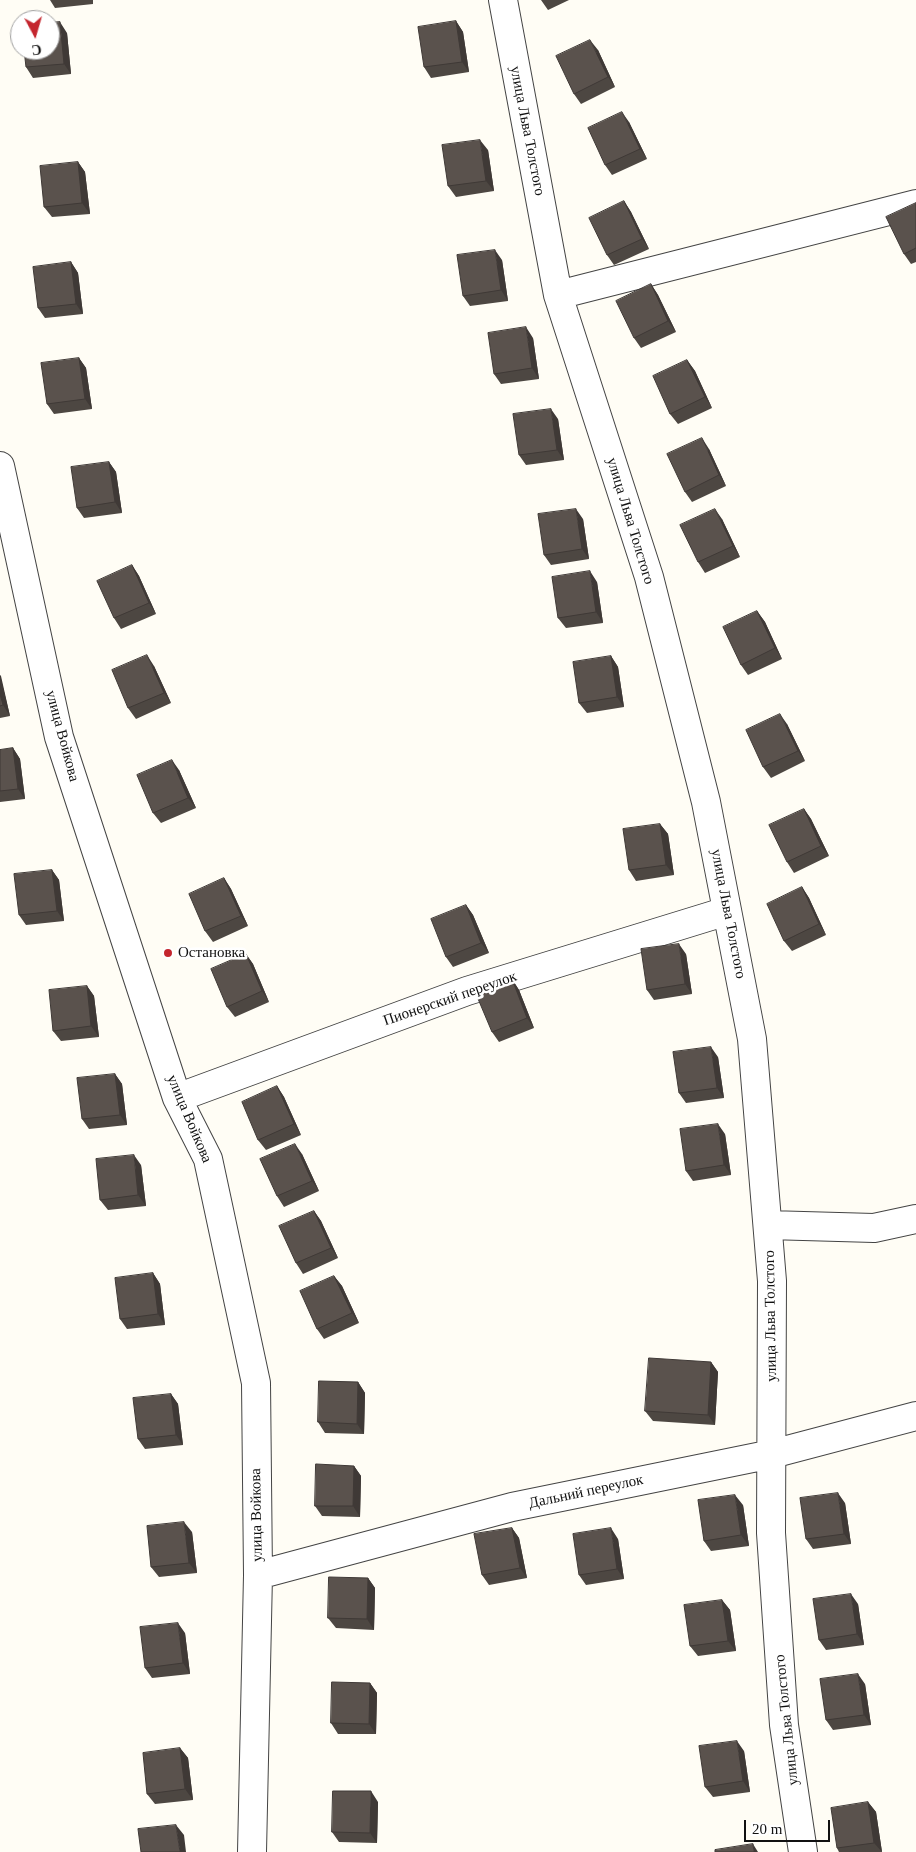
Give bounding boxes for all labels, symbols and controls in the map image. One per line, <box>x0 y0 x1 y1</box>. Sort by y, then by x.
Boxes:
north arrow <box>10 10 60 60</box>
text: С <box>31 41 42 57</box>
street label: улица Льва Толстого <box>506 65 548 197</box>
street label: улица Льва Толстого <box>602 455 658 587</box>
street label: улица Войкова <box>41 688 83 784</box>
street label: улица Льва Толстого <box>707 848 749 980</box>
place label: Остановка <box>178 944 245 962</box>
marker: Остановка <box>162 947 174 959</box>
street label: Пионерский переулок <box>381 968 519 1030</box>
street label: улица Войкова <box>162 1072 216 1166</box>
street label: улица Льва Толстого <box>761 1250 781 1382</box>
street label: улица Войкова <box>247 1468 267 1562</box>
street label: Дальний переулок <box>527 1471 645 1513</box>
street label: улица Льва Толстого <box>771 1654 803 1786</box>
scale bar <box>746 1810 832 1842</box>
text: 20 m <box>752 1821 782 1837</box>

